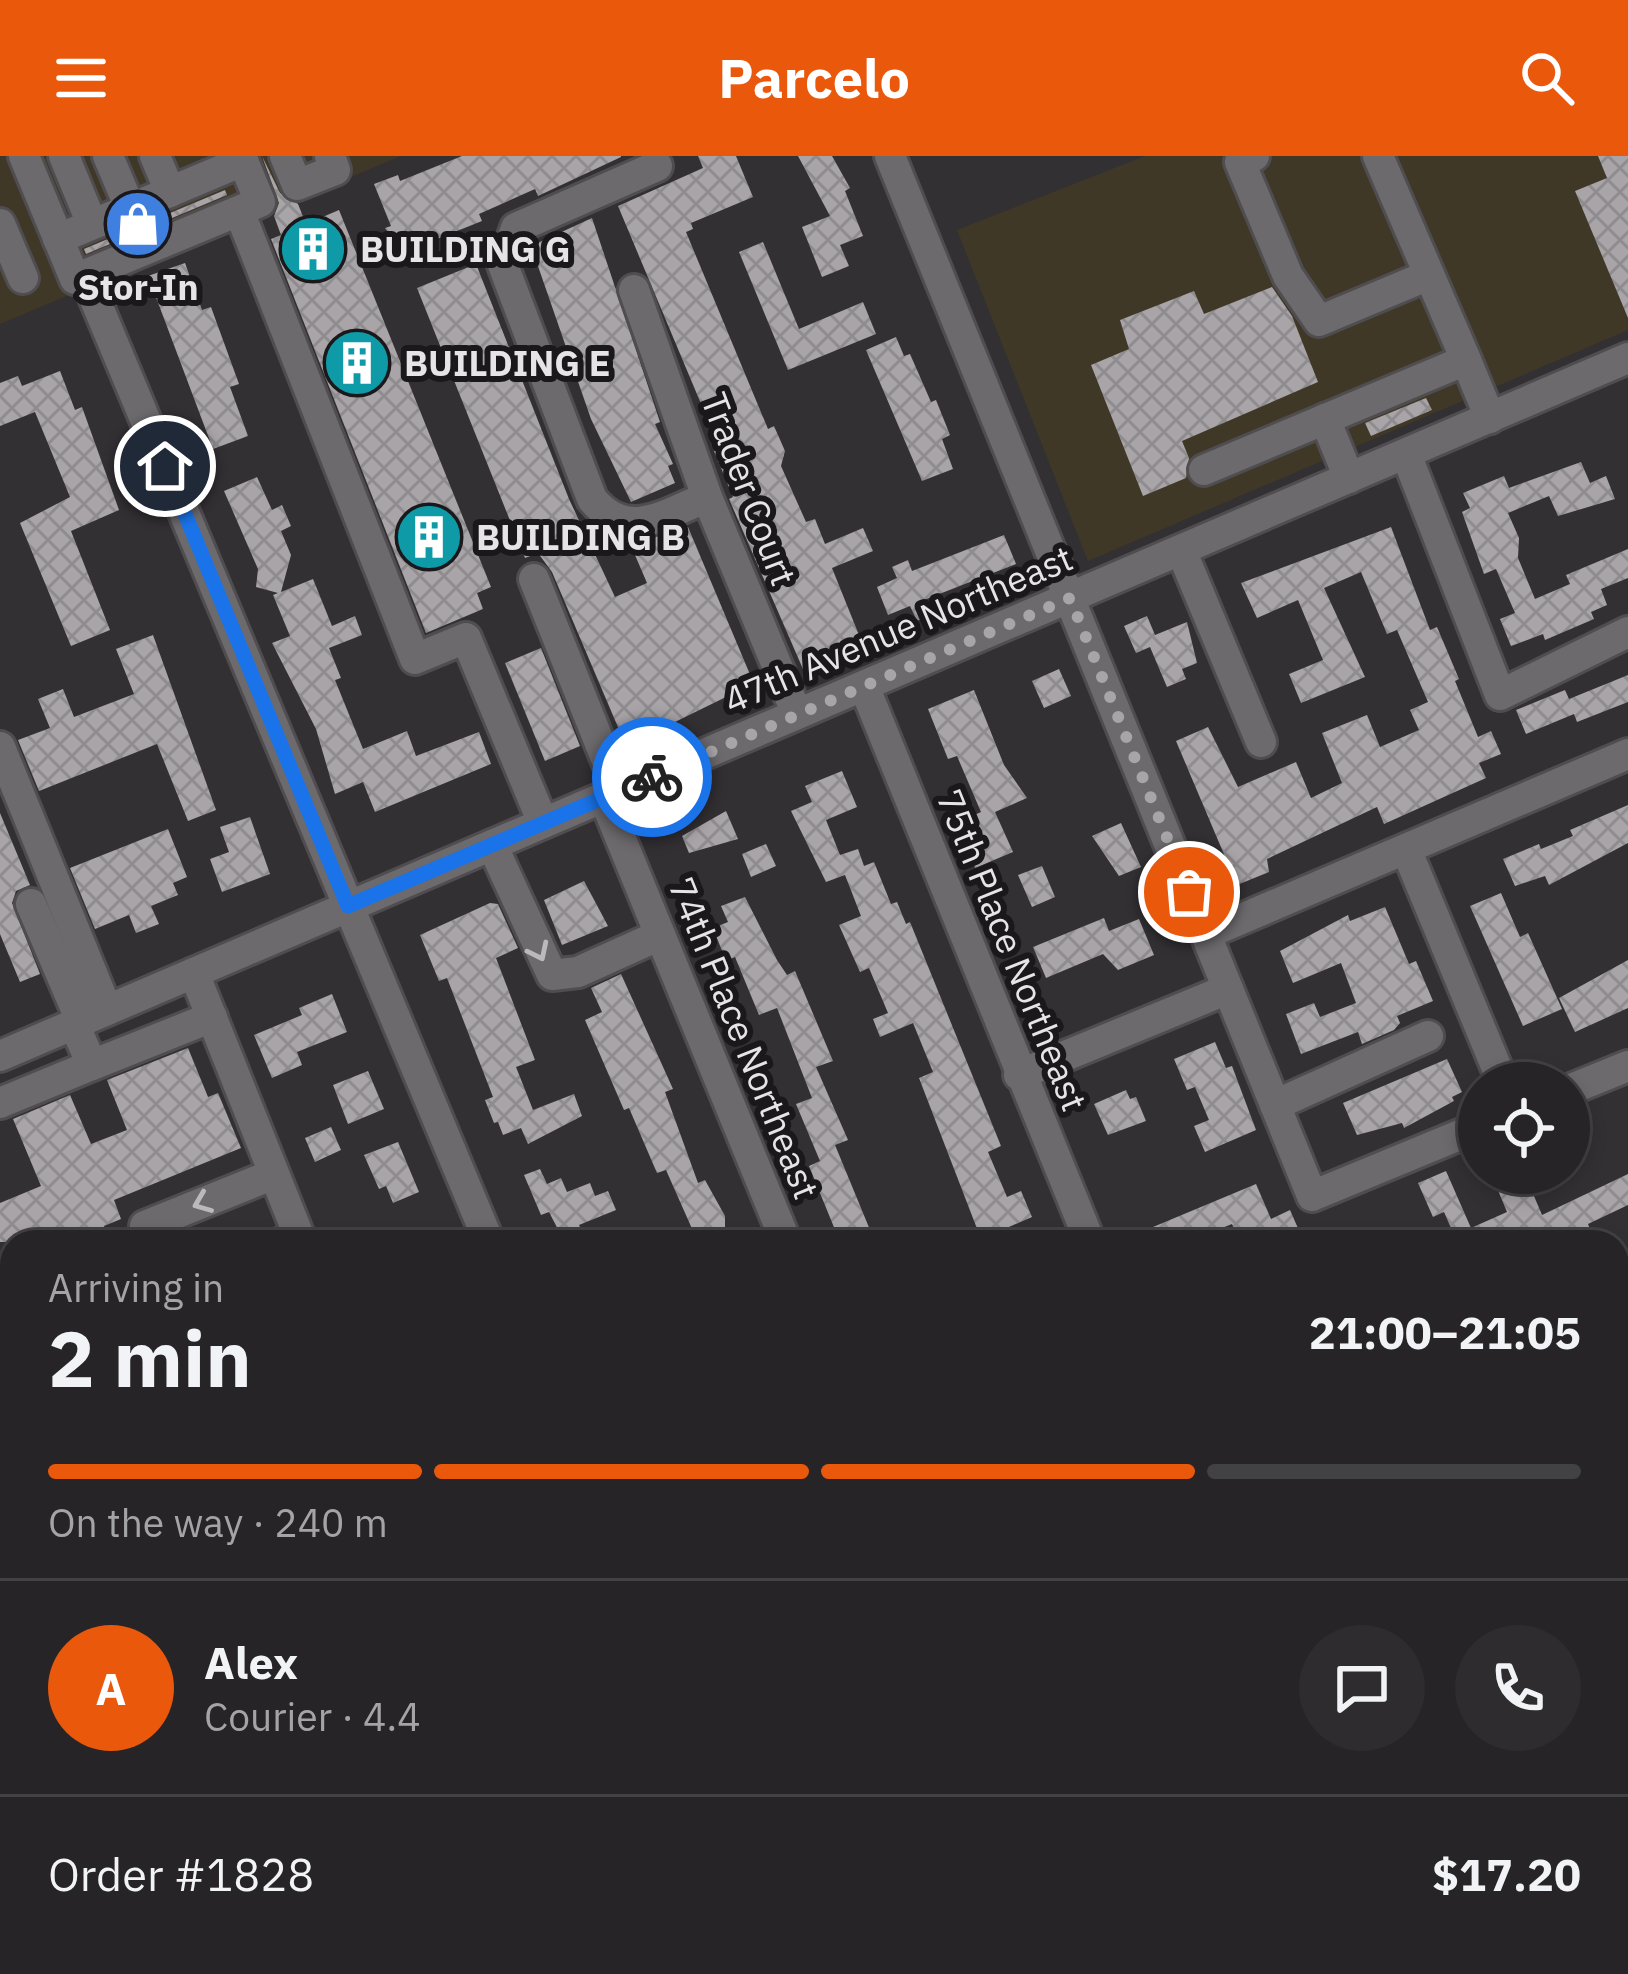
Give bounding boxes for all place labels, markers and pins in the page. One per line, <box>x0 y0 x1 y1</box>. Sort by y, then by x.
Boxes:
shop icon: Stor-In <box>103 189 173 259</box>
building icon: BUILDING G <box>278 214 348 284</box>
place label: BUILDING G <box>360 225 571 272</box>
place label: Stor-In <box>77 263 199 310</box>
building icon: BUILDING E <box>322 328 392 398</box>
place label: BUILDING E <box>404 339 611 386</box>
pin <box>114 415 216 517</box>
building icon: BUILDING B <box>394 502 464 572</box>
place label: BUILDING B <box>476 513 685 560</box>
pin <box>1138 841 1240 943</box>

